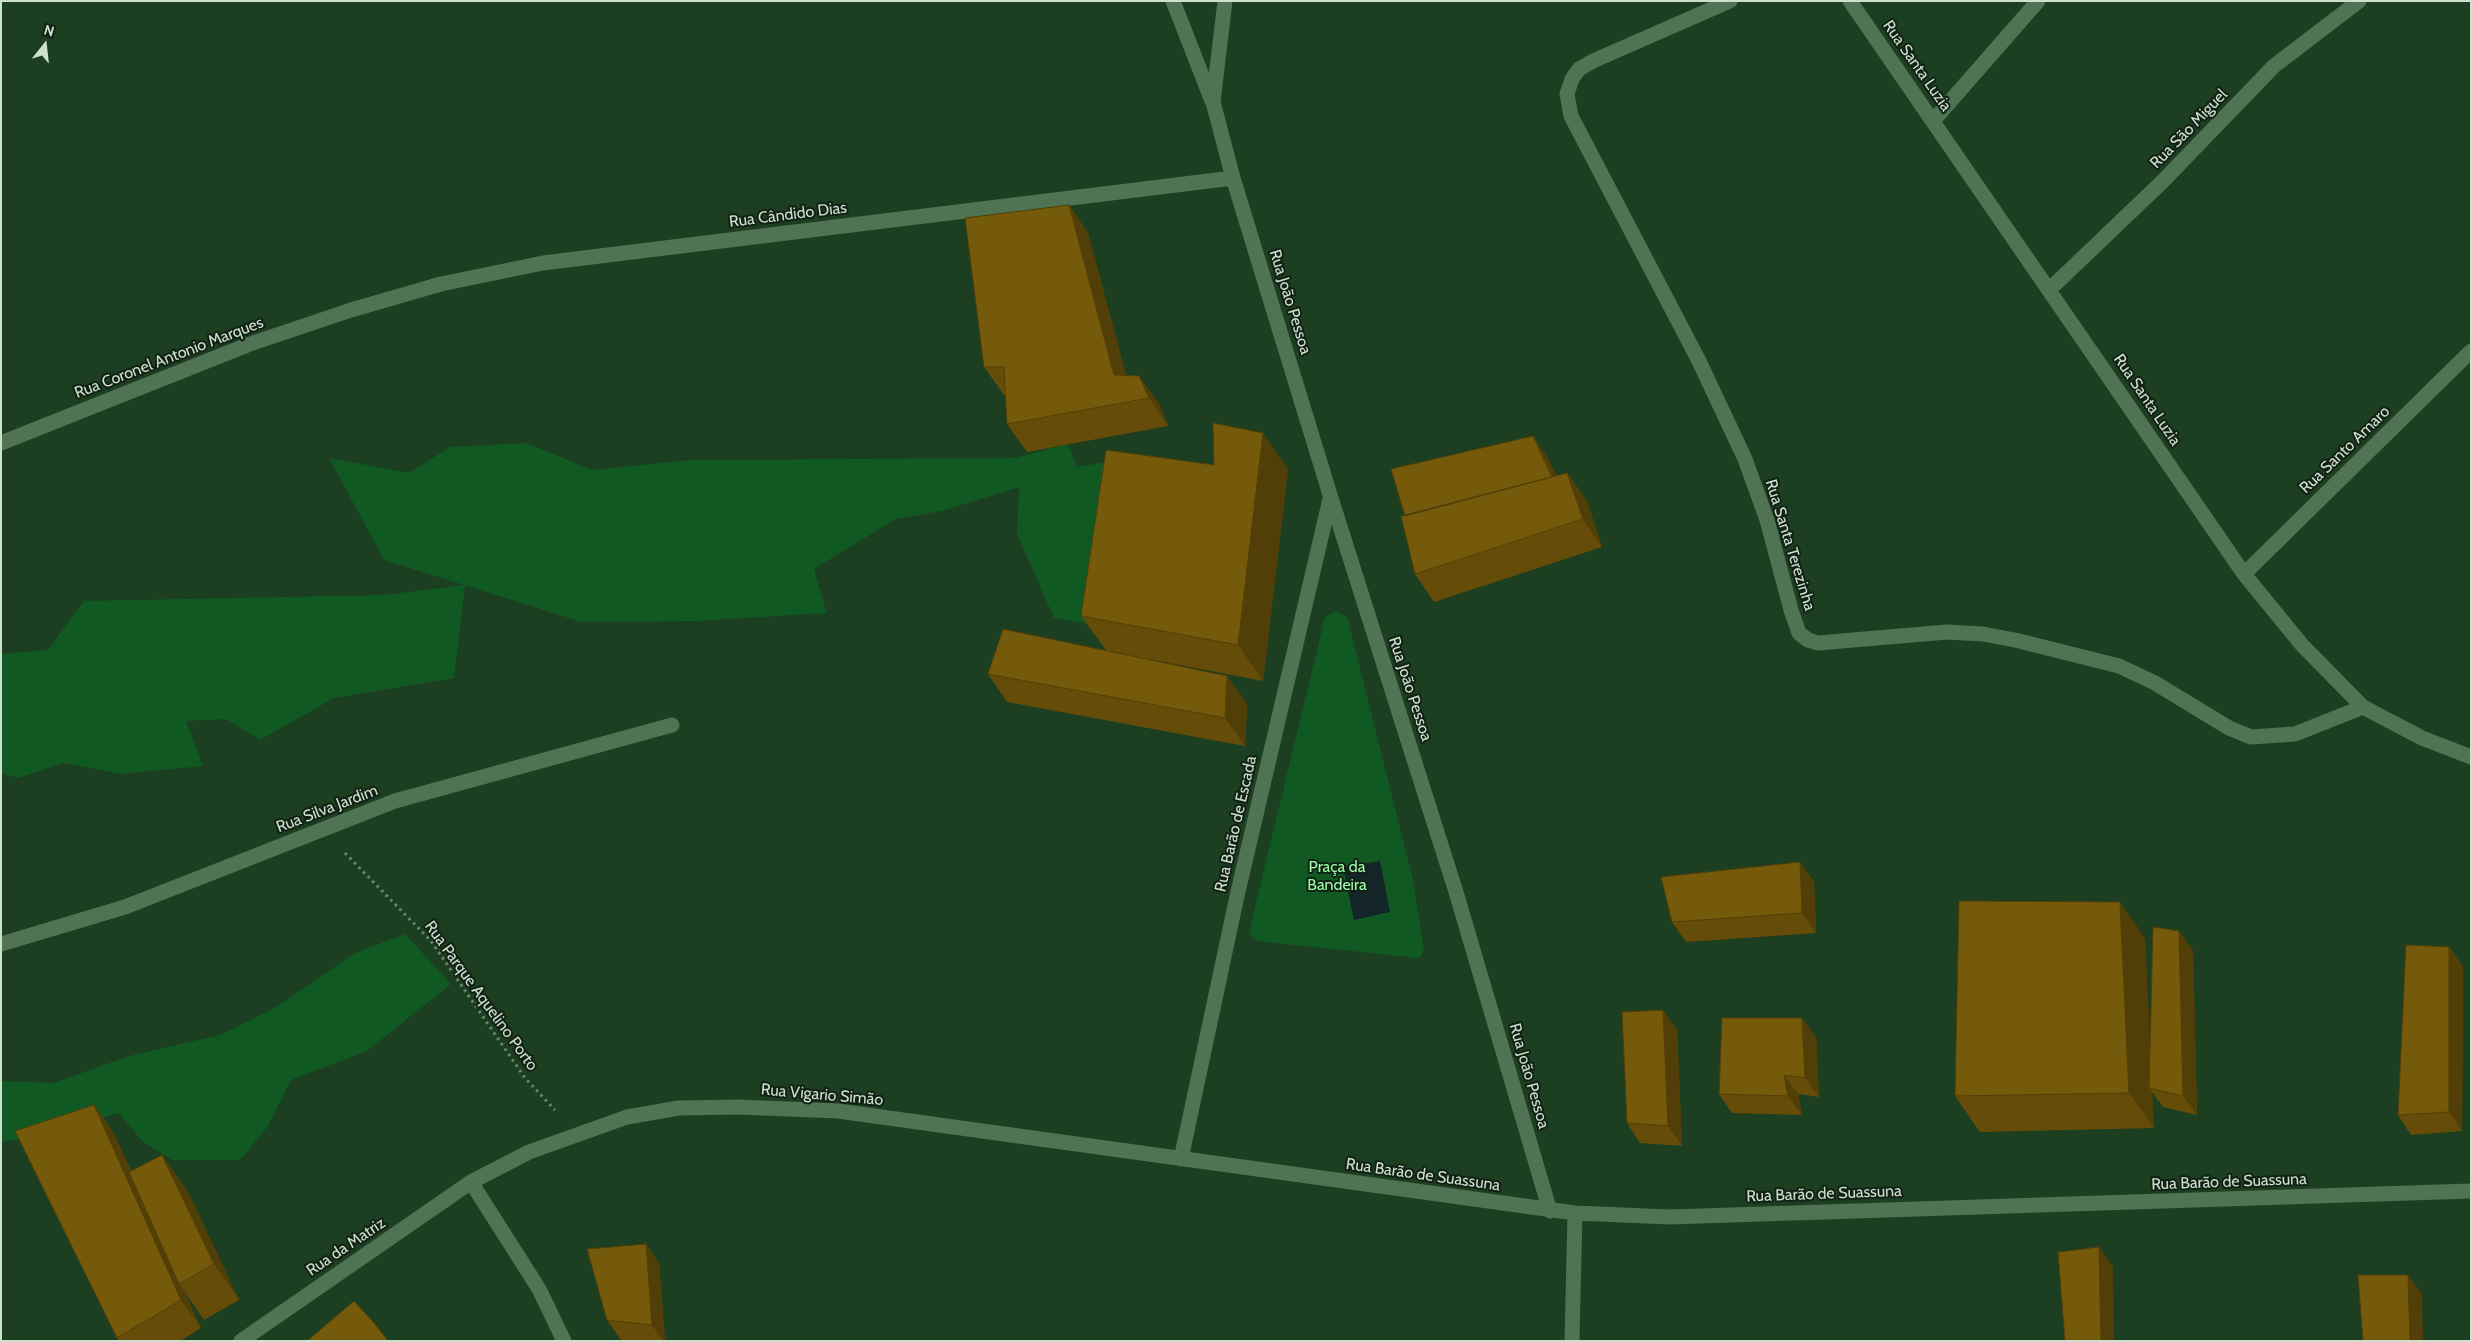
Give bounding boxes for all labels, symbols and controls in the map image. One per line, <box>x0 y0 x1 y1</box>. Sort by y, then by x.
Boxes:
street label: Rua Santa Luzia <box>1879 17 1955 115</box>
north arrow <box>20 20 70 70</box>
text: N <box>42 21 56 41</box>
street label: Rua São Miguel <box>2146 85 2232 173</box>
street label: Rua Cândido Dias <box>728 198 848 232</box>
street label: Rua João Pessoa <box>1265 247 1315 357</box>
street label: Rua Coronel Antonio Marques <box>72 313 266 403</box>
street label: Rua Santa Luzia <box>2109 350 2185 450</box>
street label: Rua Santo Amaro <box>2296 402 2394 498</box>
street label: Rua Santa Terezinha <box>1761 477 1819 613</box>
street label: Rua João Pessoa <box>1384 634 1436 744</box>
street label: Rua Barão de Escada <box>1211 754 1261 894</box>
street label: Rua Silva Jardim <box>274 781 380 837</box>
park label: Praça da Bandeira <box>1307 857 1367 895</box>
street label: Rua Parque Aquelino Porto <box>420 917 542 1075</box>
street label: Rua João Pessoa <box>1505 1021 1553 1131</box>
street label: Rua Vigario Simão <box>760 1080 884 1110</box>
street label: Rua Barão de Suassuna <box>1345 1155 1501 1195</box>
street label: Rua Barão de Suassuna <box>2151 1170 2307 1194</box>
street label: Rua Barão de Suassuna <box>1746 1182 1902 1206</box>
street label: Rua da Matriz <box>303 1214 389 1280</box>

